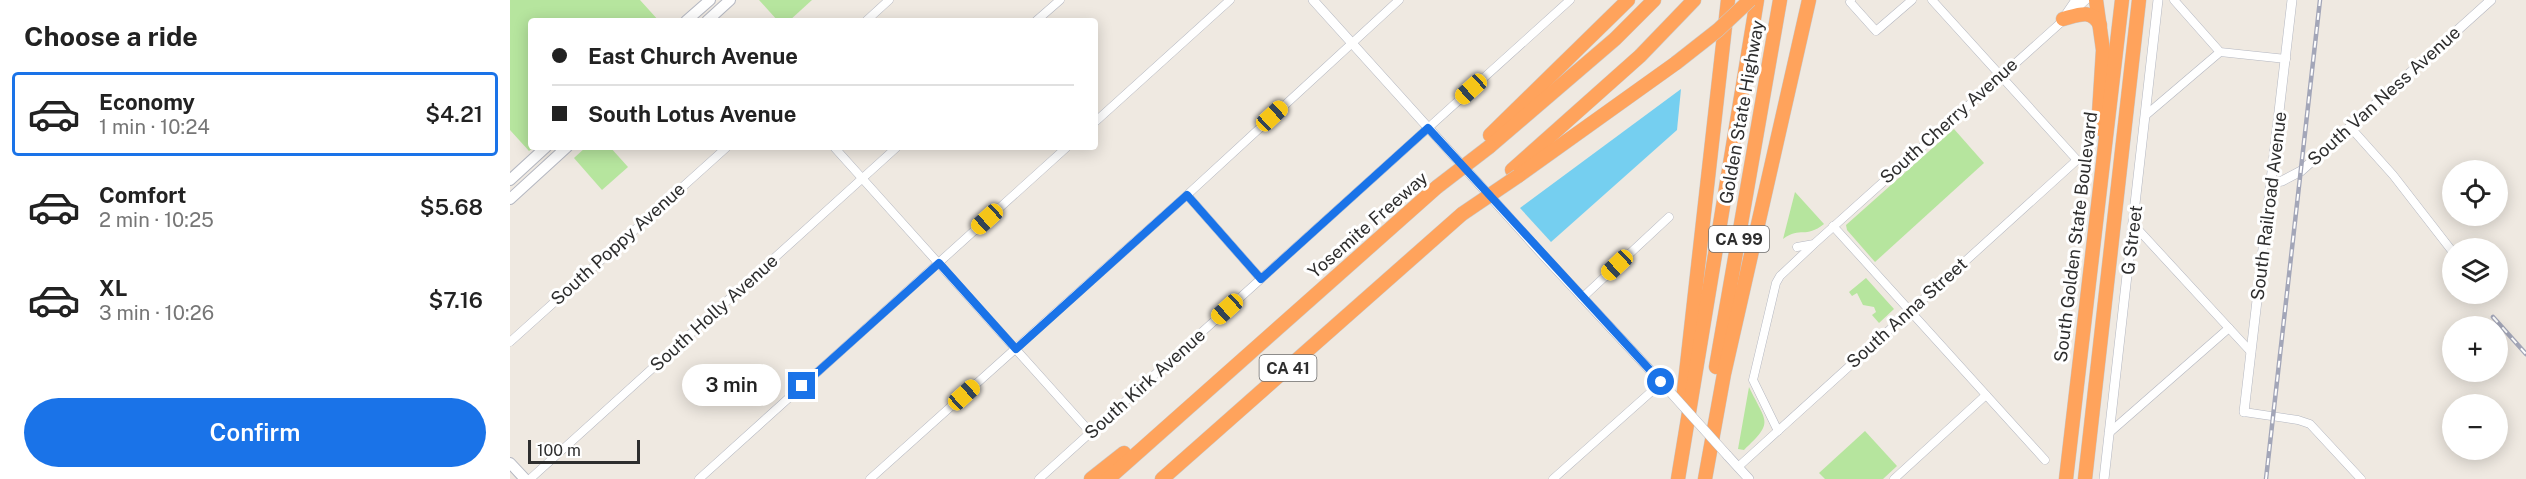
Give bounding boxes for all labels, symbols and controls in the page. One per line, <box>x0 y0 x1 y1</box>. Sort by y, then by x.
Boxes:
street label: Golden State Highway <box>1715 18 1768 205</box>
text: Choose a ride <box>24 20 198 52</box>
street label: South Van Ness Avenue <box>2303 22 2464 170</box>
text: East Church Avenue <box>588 43 798 69</box>
street label: South Cherry Avenue <box>1876 53 2022 188</box>
car <box>1452 70 1490 108</box>
icon: car <box>27 87 81 141</box>
text: Economy <box>99 89 195 115</box>
car <box>1253 97 1291 135</box>
text: $4.21 <box>425 101 483 127</box>
text: South Lotus Avenue <box>588 101 796 127</box>
street label: South Golden State Boulevard <box>2050 110 2101 363</box>
street label: South Railroad Avenue <box>2246 110 2291 302</box>
text: 1 min · 10:24 <box>99 115 210 139</box>
map controls <box>2442 160 2508 460</box>
button: locate <box>2442 160 2508 226</box>
street label: Yosemite Freeway <box>1304 167 1432 282</box>
street label: South Poppy Avenue <box>546 178 689 309</box>
icon: car <box>27 180 81 234</box>
text: Comfort <box>99 182 186 208</box>
text: $5.68 <box>420 194 483 220</box>
car <box>968 200 1006 238</box>
street label: G Street <box>2117 204 2146 276</box>
text: 2 min · 10:25 <box>99 208 214 232</box>
road number: CA 99 <box>1709 226 1769 252</box>
button: layers <box>2442 238 2508 304</box>
car <box>1598 246 1636 284</box>
street label: South Holly Avenue <box>646 250 782 375</box>
street label: South Anna Street <box>1842 253 1971 372</box>
icon: car <box>27 273 81 327</box>
text: XL <box>99 275 127 301</box>
text: $7.16 <box>428 287 483 313</box>
car <box>1208 290 1246 328</box>
text: 3 min · 10:26 <box>99 301 214 325</box>
button: + <box>2442 316 2508 382</box>
street label: South Kirk Avenue <box>1080 324 1209 443</box>
road number: CA 41 <box>1260 355 1316 381</box>
callout: 3 min <box>682 365 781 407</box>
route start <box>1647 368 1674 395</box>
route end <box>788 372 815 399</box>
text: 3 min <box>705 373 758 397</box>
car <box>945 376 983 414</box>
button: − <box>2442 394 2508 460</box>
button: Confirm <box>24 398 486 467</box>
scale bar <box>528 437 640 464</box>
text: 100 m <box>537 441 581 460</box>

